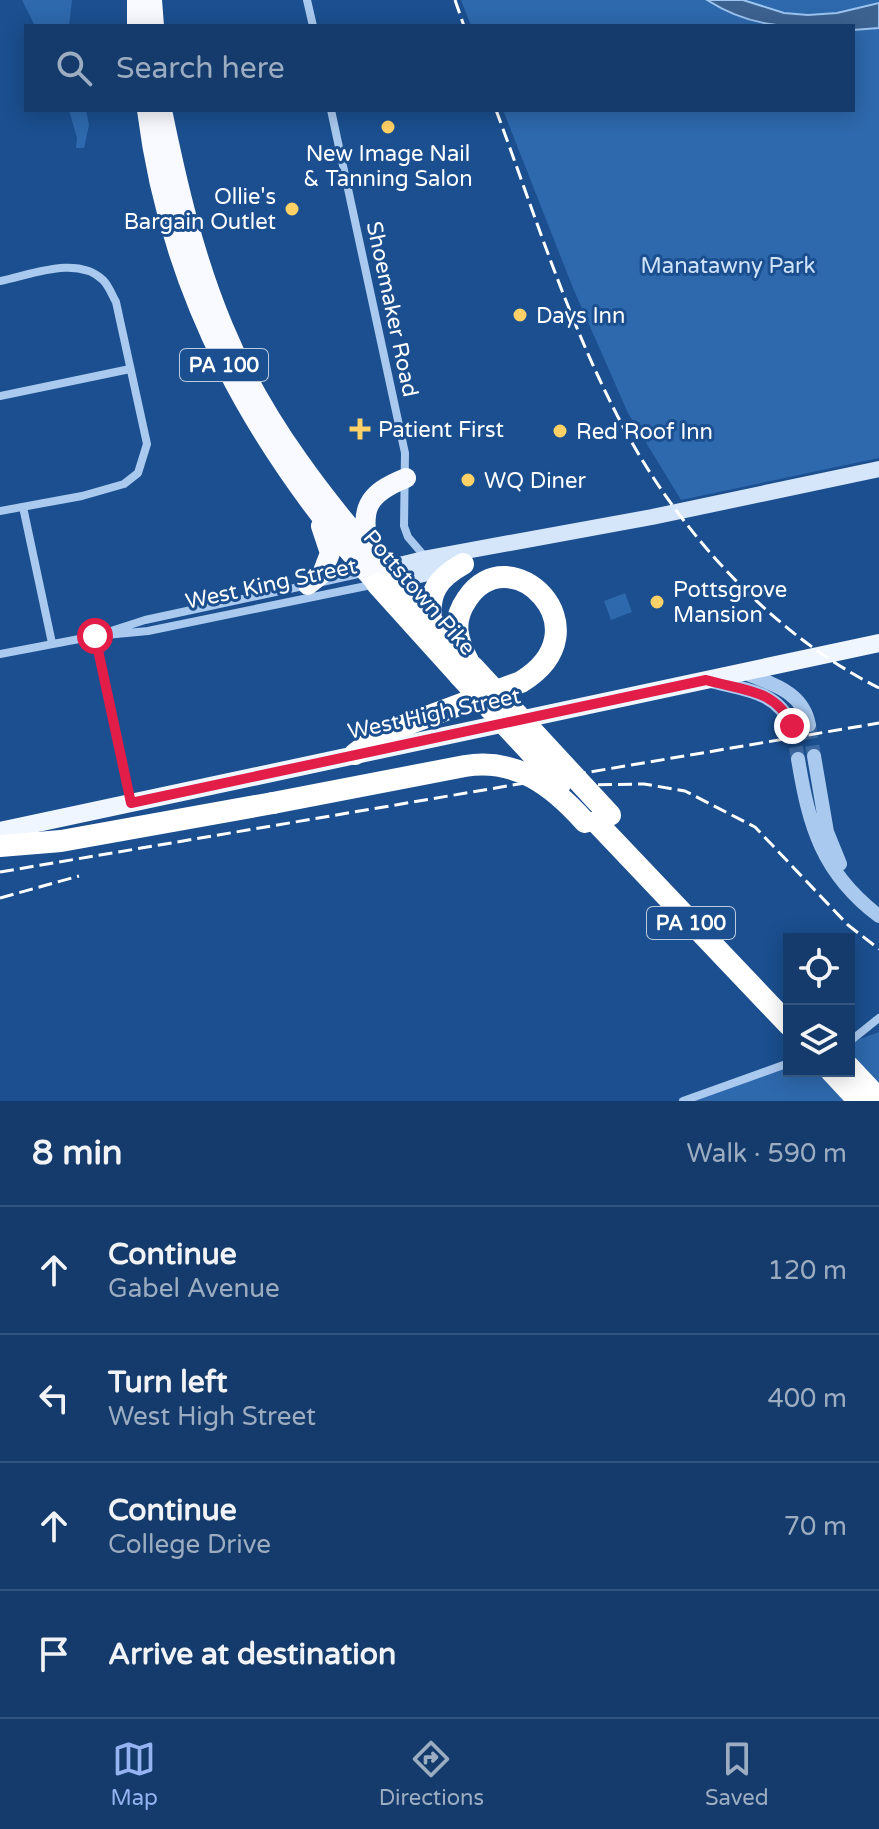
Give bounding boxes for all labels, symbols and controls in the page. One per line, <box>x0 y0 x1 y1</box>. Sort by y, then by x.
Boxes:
search box <box>24 24 855 112</box>
icon: search <box>52 46 96 90</box>
text: Search here <box>116 50 285 87</box>
marker: New Image Nail & Tanning Salon <box>379 118 397 136</box>
place label: New Image Nail & Tanning Salon <box>303 141 473 192</box>
place label: Ollie's Bargain Outlet <box>124 184 276 235</box>
marker: Ollie's Bargain Outlet <box>283 200 301 218</box>
street label: Shoemaker Road <box>361 219 423 399</box>
park label: Manatawny Park <box>641 253 815 279</box>
place label: Days Inn <box>536 303 625 329</box>
marker: Days Inn <box>511 306 529 324</box>
road number: PA 100 <box>180 349 268 381</box>
place label: Patient First <box>378 417 504 443</box>
marker: Patient First <box>349 418 371 440</box>
place label: Red Roof Inn <box>576 419 713 445</box>
marker: Red Roof Inn <box>551 422 569 440</box>
place label: WQ Diner <box>484 468 586 494</box>
marker: WQ Diner <box>459 471 477 489</box>
street label: Pottstown Pike <box>358 525 481 661</box>
street label: West King Street <box>183 553 359 615</box>
place label: Pottsgrove Mansion <box>673 577 787 628</box>
marker: Pottsgrove Mansion <box>648 593 666 611</box>
route start <box>77 618 113 654</box>
street label: West High Street <box>345 683 523 745</box>
route end <box>774 708 810 744</box>
road number: PA 100 <box>647 907 735 939</box>
map controls <box>783 933 855 1077</box>
button: locate <box>783 933 855 1005</box>
button: layers <box>783 1005 855 1077</box>
text: 8 min <box>32 1133 123 1174</box>
text: Walk · 590 m <box>687 1138 847 1169</box>
text: Continue <box>108 1236 237 1273</box>
icon: ahead <box>32 1248 76 1292</box>
text: 120 m <box>767 1255 847 1286</box>
text: Gabel Avenue <box>108 1273 280 1304</box>
text: Turn left <box>108 1364 227 1401</box>
icon: left <box>32 1376 76 1420</box>
text: 400 m <box>767 1383 847 1414</box>
text: West High Street <box>108 1401 316 1432</box>
text: Continue <box>108 1492 237 1529</box>
icon: ahead <box>32 1504 76 1548</box>
text: 70 m <box>784 1511 847 1542</box>
text: College Drive <box>108 1529 271 1560</box>
icon: arrive <box>32 1632 76 1676</box>
text: Arrive at destination <box>108 1636 396 1673</box>
tab: Map <box>110 1737 158 1811</box>
tab: Directions <box>379 1737 484 1811</box>
tab: Saved <box>705 1737 769 1811</box>

